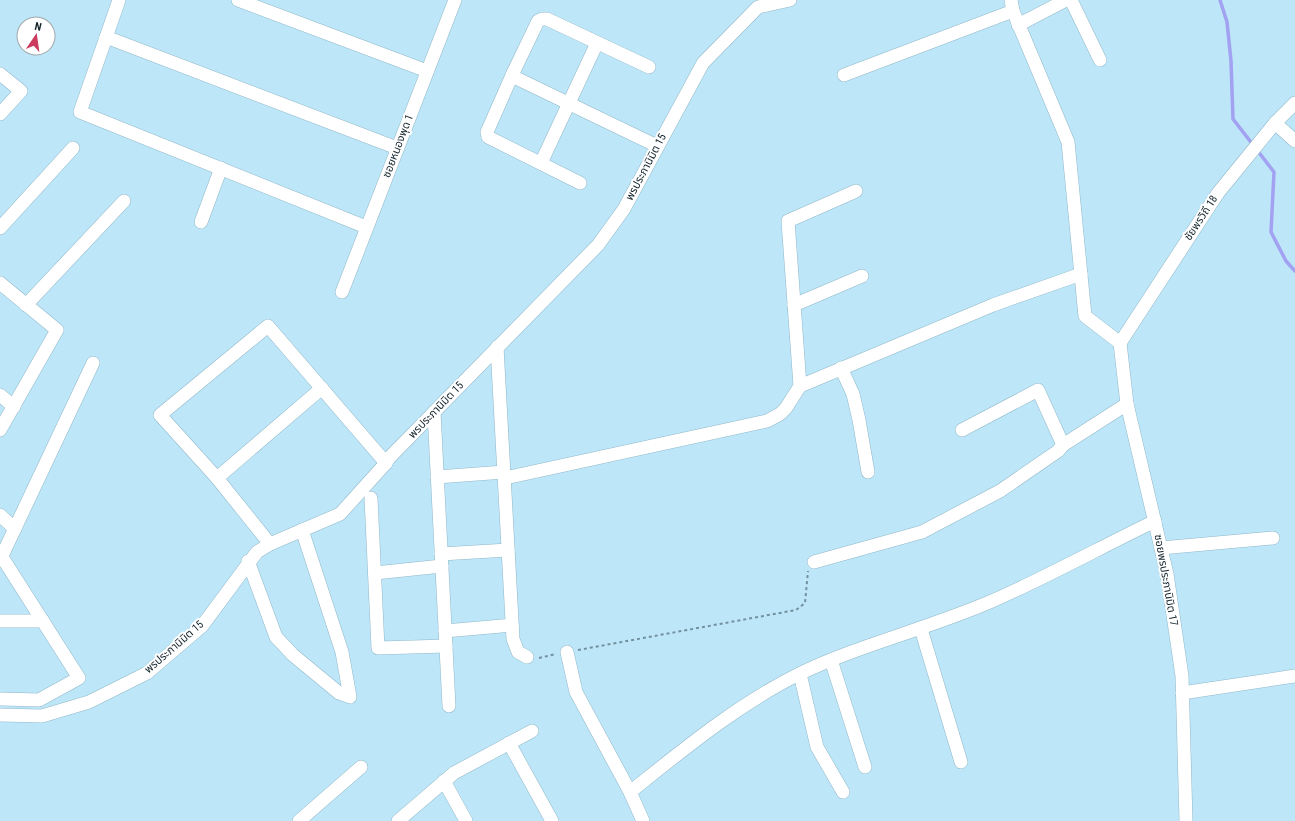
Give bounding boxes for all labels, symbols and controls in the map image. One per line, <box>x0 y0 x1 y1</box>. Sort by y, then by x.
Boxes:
north arrow <box>16 16 56 56</box>
text: N <box>33 20 43 34</box>
street label: ซอยหนองพุด 1 <box>380 113 416 179</box>
street label: พรประภานิมิต 15 <box>623 131 669 203</box>
street label: ชัยพรวิถี 18 <box>1182 193 1220 243</box>
street label: พรประภานิมิต 15 <box>406 379 466 441</box>
street label: ซอยพรประภานิมิต 17 <box>1152 533 1180 627</box>
street label: พรประภานิมิต 15 <box>142 618 206 676</box>

